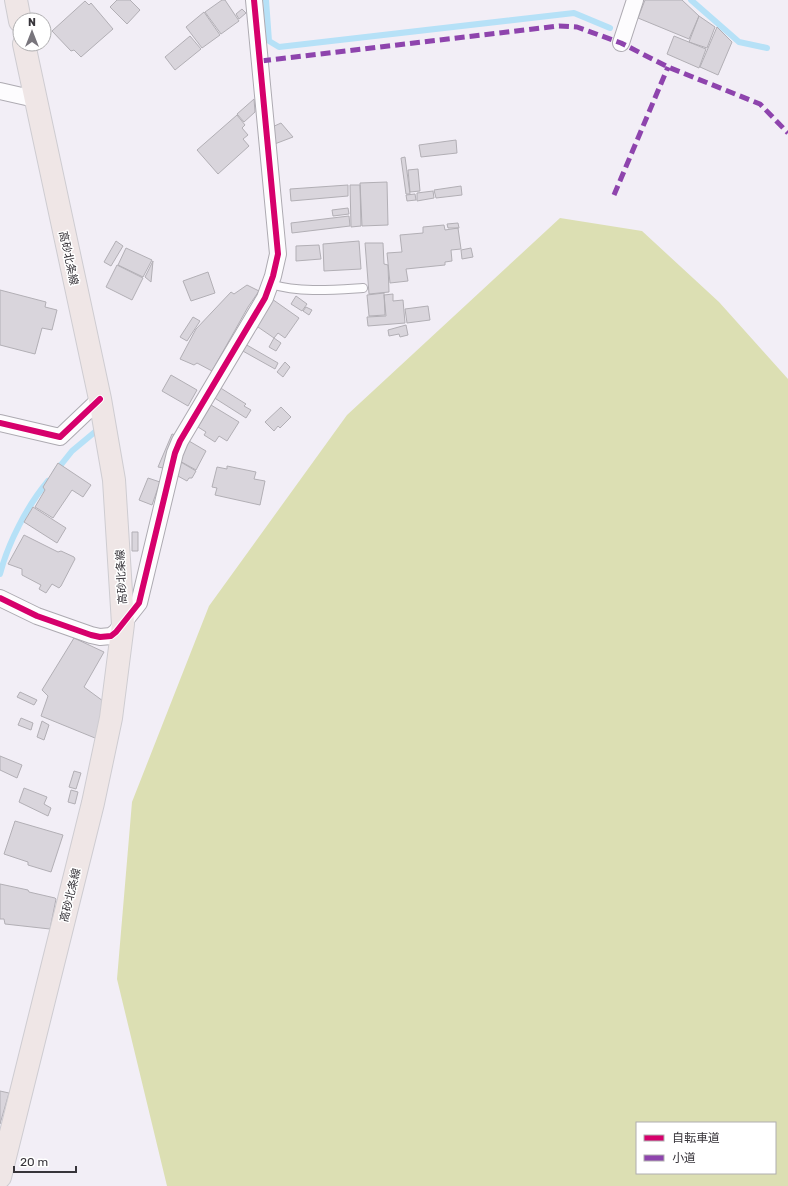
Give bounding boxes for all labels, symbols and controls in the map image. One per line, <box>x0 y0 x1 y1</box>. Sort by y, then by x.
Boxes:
north arrow <box>12 12 52 52</box>
text: N <box>28 16 36 29</box>
street label: 高砂北条線 <box>56 230 81 286</box>
street label: 高砂北条線 <box>114 549 129 605</box>
street label: 高砂北条線 <box>58 867 83 923</box>
legend <box>636 1122 776 1174</box>
text: 自転車道 <box>672 1131 720 1145</box>
scale bar <box>14 1148 76 1174</box>
text: 小道 <box>672 1151 696 1165</box>
text: 20 m <box>20 1155 48 1169</box>

